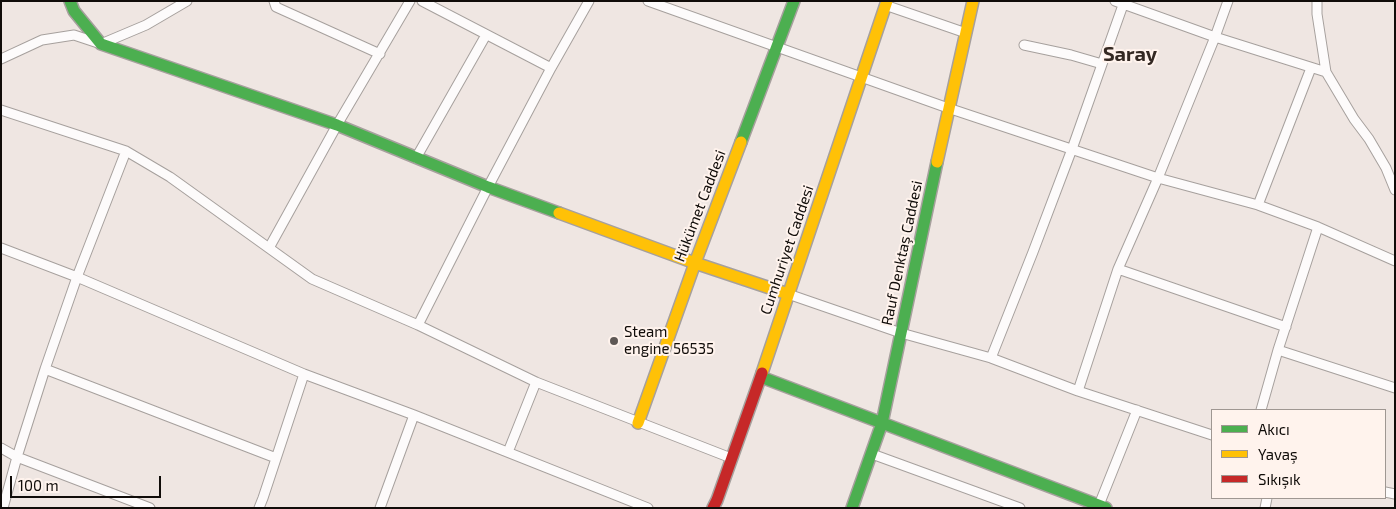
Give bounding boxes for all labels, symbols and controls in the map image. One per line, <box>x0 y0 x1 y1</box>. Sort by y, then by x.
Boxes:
district label: Saray <box>1103 42 1157 66</box>
street label: Hükümet Caddesi <box>670 148 730 264</box>
street label: Rauf Denktaş Caddesi <box>878 179 926 327</box>
street label: Cumhuriyet Caddesi <box>756 183 818 317</box>
place label: Steam engine 56535 <box>624 323 714 358</box>
marker: Steam engine 56535 <box>608 335 620 347</box>
legend <box>1211 409 1386 499</box>
text: Akıcı <box>1258 420 1290 438</box>
text: Yavaş <box>1258 445 1298 463</box>
scale bar <box>12 466 164 498</box>
text: Sıkışık <box>1258 470 1301 488</box>
text: 100 m <box>18 476 59 494</box>

